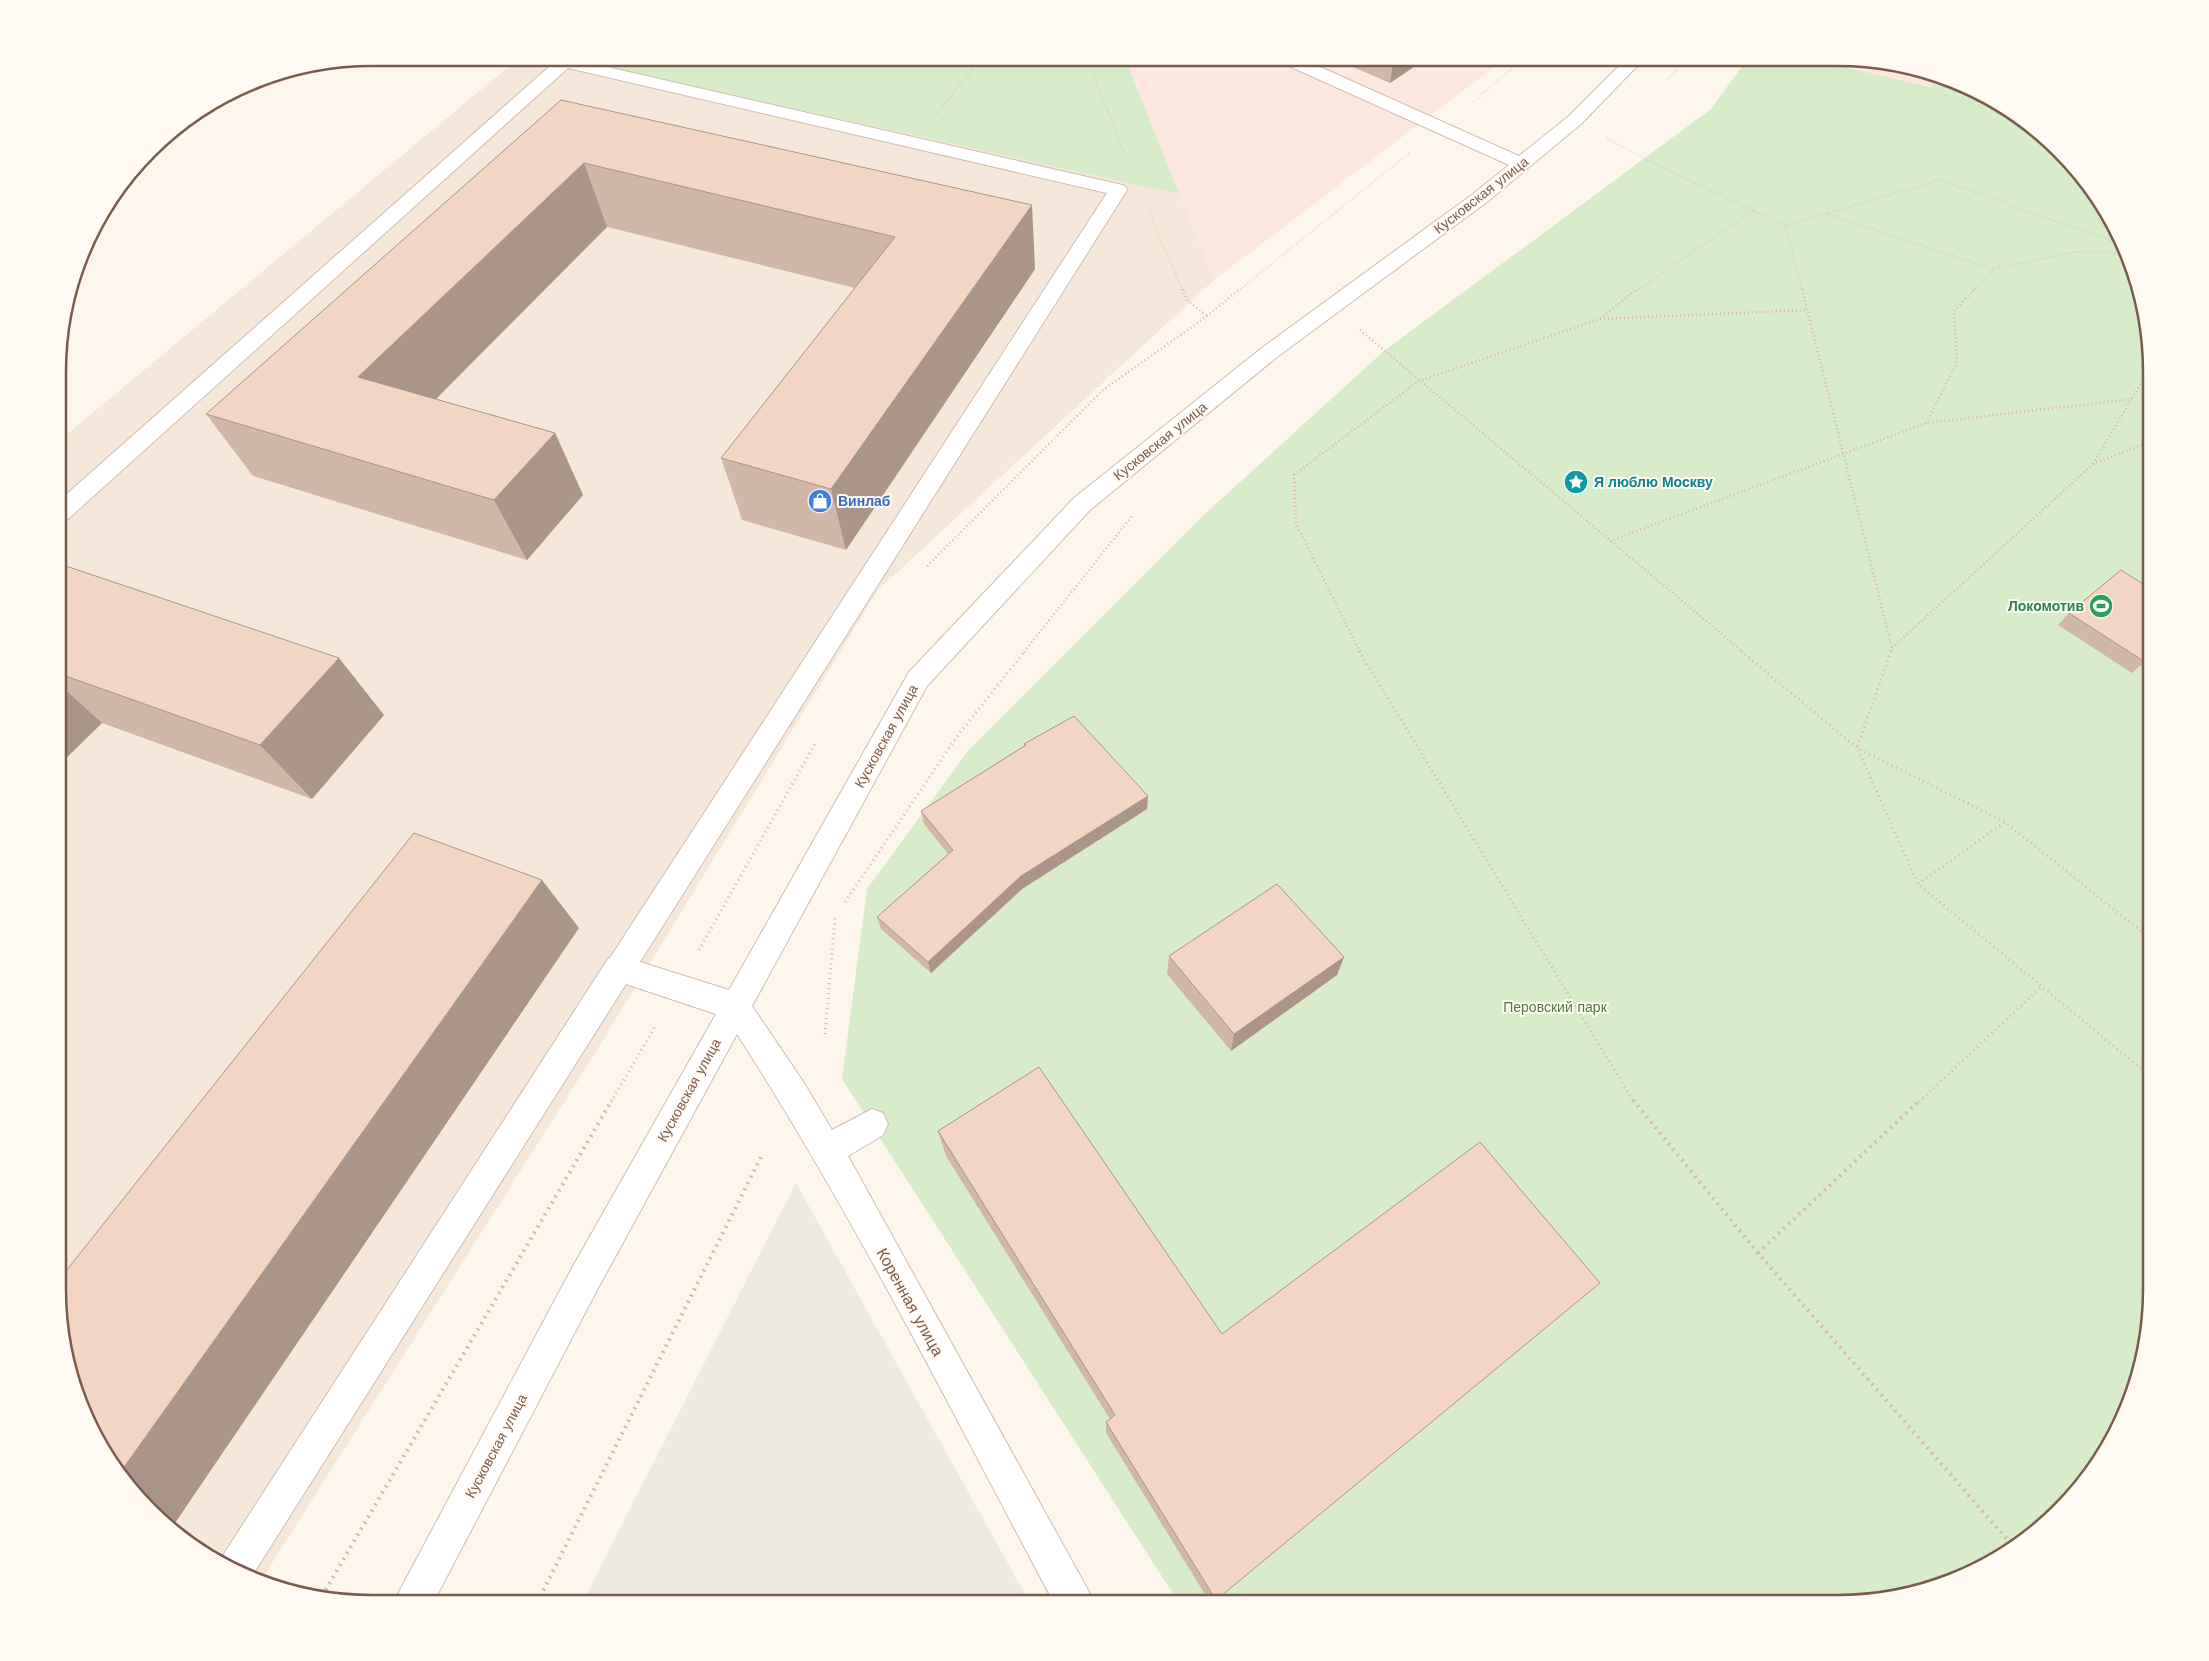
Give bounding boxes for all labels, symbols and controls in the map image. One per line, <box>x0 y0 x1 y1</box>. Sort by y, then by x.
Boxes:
street label: Кусковская улица <box>1431 153 1532 237</box>
street label: Кусковская улица <box>1110 398 1210 484</box>
place icon: Я люблю Москву <box>1563 469 1589 495</box>
place label: Я люблю Москву <box>1594 474 1713 490</box>
shop icon: Винлаб <box>807 488 833 514</box>
place label: Винлаб <box>838 493 891 509</box>
sports icon: Локомотив <box>2088 593 2114 619</box>
place label: Локомотив <box>2008 598 2084 614</box>
street label: Кусковская улица <box>851 681 921 790</box>
park label: Перовский парк <box>1503 999 1608 1015</box>
street label: Кусковская улица <box>654 1035 724 1144</box>
street label: Коренная улица <box>872 1245 948 1359</box>
street label: Кусковская улица <box>462 1391 530 1501</box>

